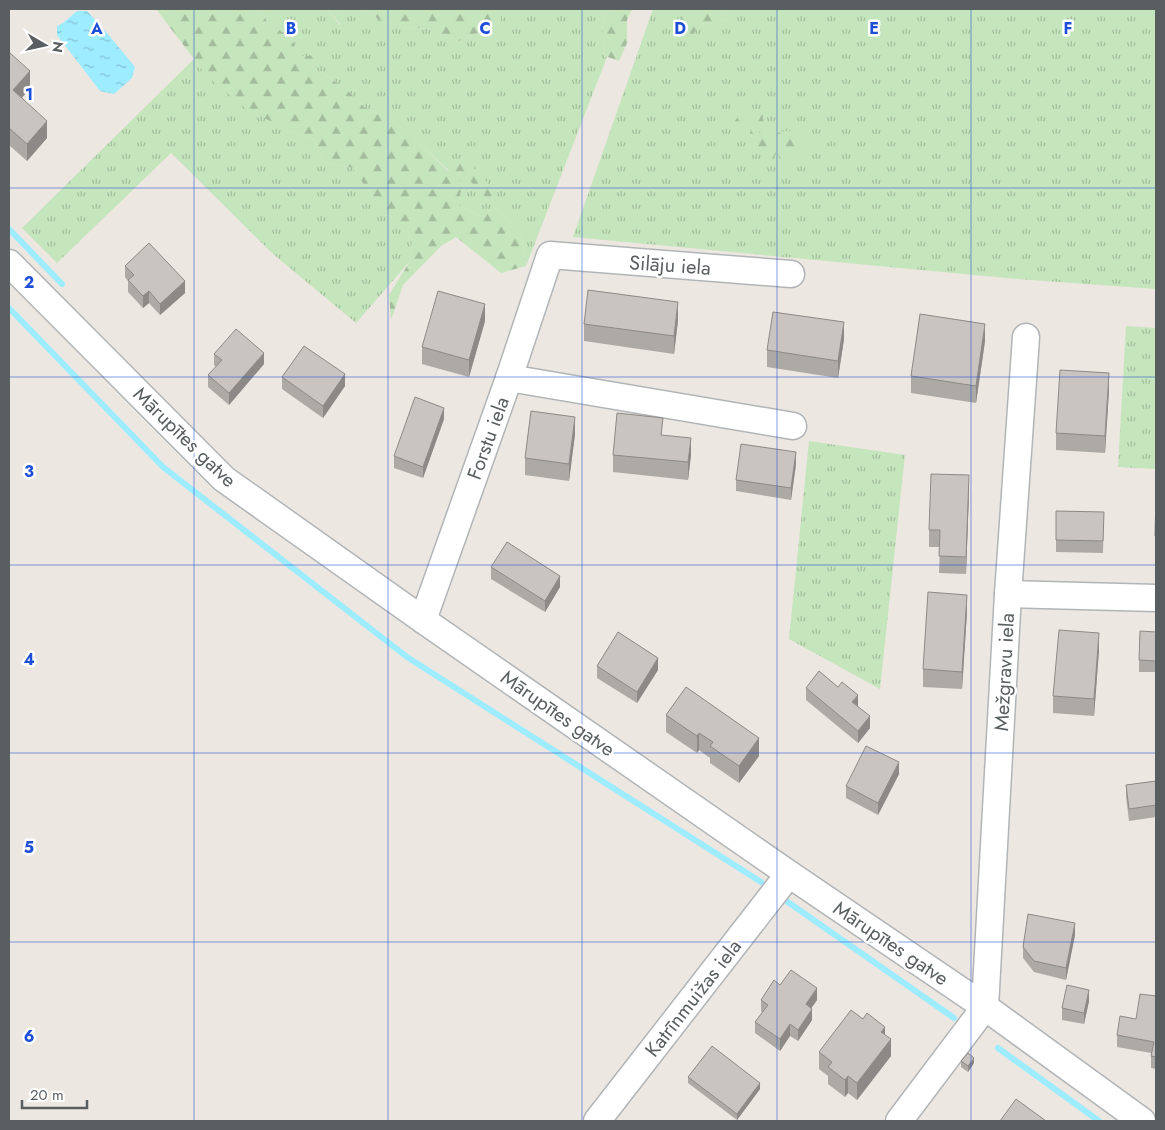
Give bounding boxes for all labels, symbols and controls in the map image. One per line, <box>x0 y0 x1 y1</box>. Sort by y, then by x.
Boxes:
text: A <box>90 17 103 40</box>
text: B <box>286 17 296 40</box>
text: C <box>479 17 491 40</box>
text: D <box>674 17 686 40</box>
text: E <box>869 17 879 40</box>
text: F <box>1064 17 1072 40</box>
north arrow <box>20 20 70 70</box>
text: N <box>47 40 69 54</box>
text: 1 <box>25 83 33 106</box>
street label: Silāju iela <box>628 248 712 283</box>
text: 2 <box>24 271 34 294</box>
street label: Mārupītes gatve <box>127 381 243 494</box>
street label: Forstu iela <box>460 393 517 484</box>
text: 3 <box>24 460 34 483</box>
street label: Mežgravu iela <box>987 612 1022 732</box>
text: 4 <box>23 648 35 671</box>
street label: Mārupītes gatve <box>495 663 621 764</box>
text: 5 <box>24 836 34 859</box>
street label: Mārupītes gatve <box>827 894 954 993</box>
street label: Katrīnmuižas iela <box>638 933 749 1063</box>
text: 6 <box>24 1025 34 1048</box>
scale bar <box>22 1078 88 1110</box>
text: 20 m <box>30 1084 64 1106</box>

